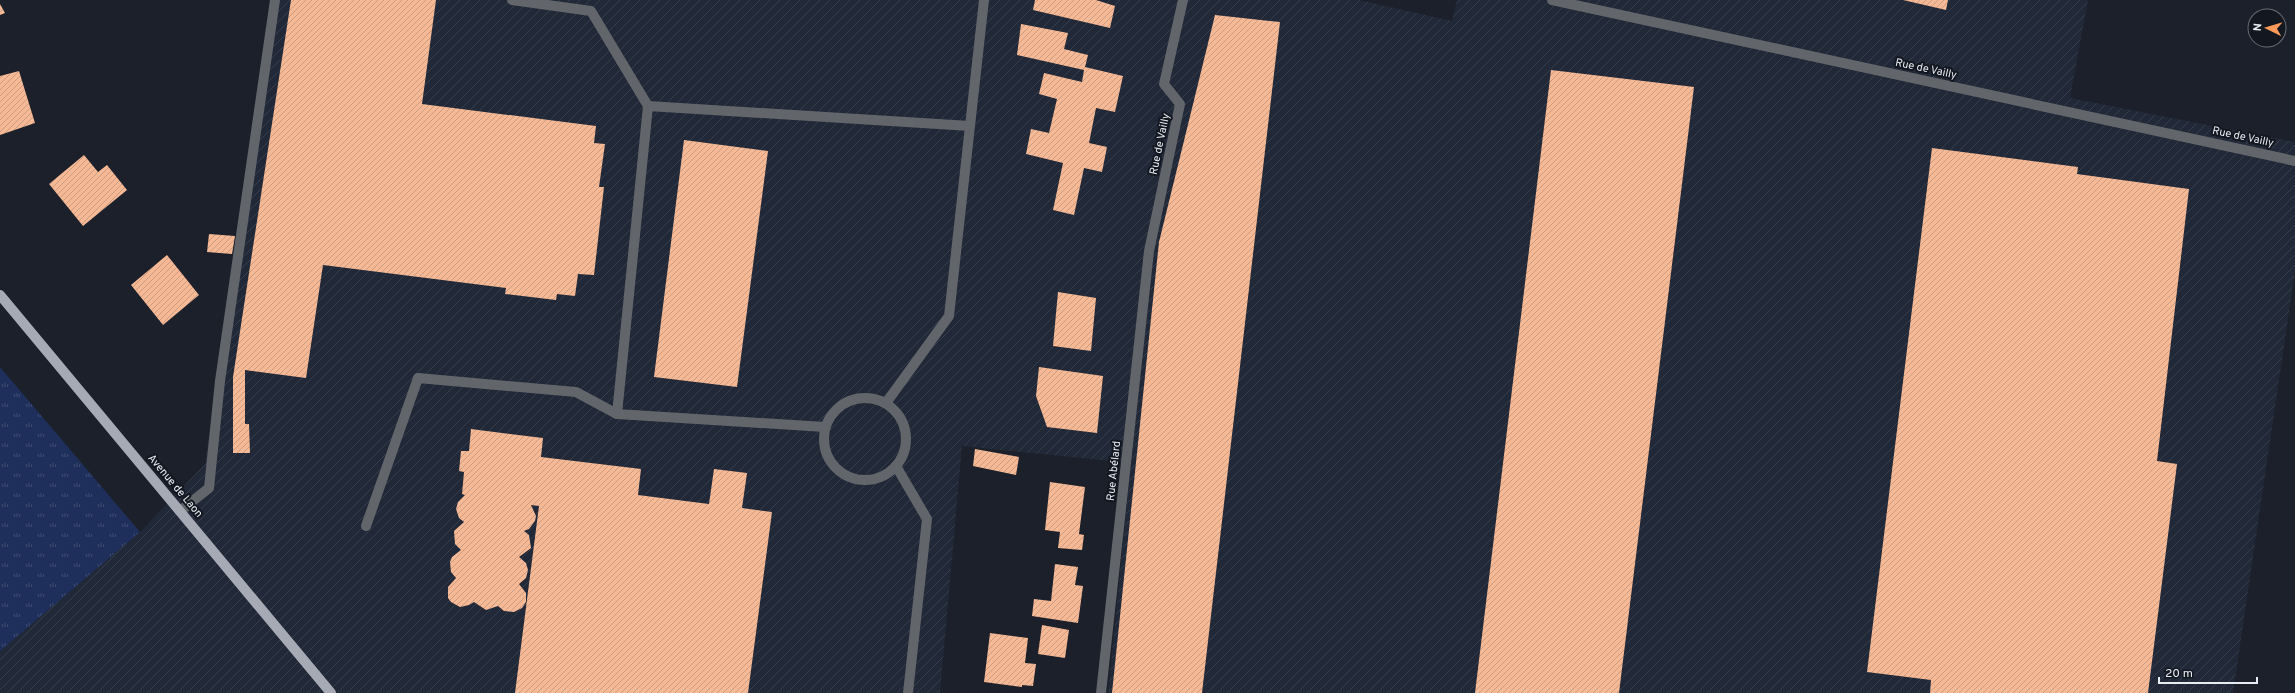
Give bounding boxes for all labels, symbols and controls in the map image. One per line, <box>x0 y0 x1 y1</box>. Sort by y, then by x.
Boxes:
north arrow <box>2247 8 2287 48</box>
text: N <box>2251 23 2265 32</box>
street label: Rue de Vailly <box>1894 56 1958 82</box>
street label: Rue de Vailly <box>1147 112 1173 176</box>
street label: Rue de Vailly <box>2211 124 2275 150</box>
street label: Rue Abélard <box>1104 440 1124 502</box>
street label: Avenue de Laon <box>144 451 206 521</box>
scale bar <box>2159 659 2257 685</box>
text: 20 m <box>2165 666 2193 682</box>

